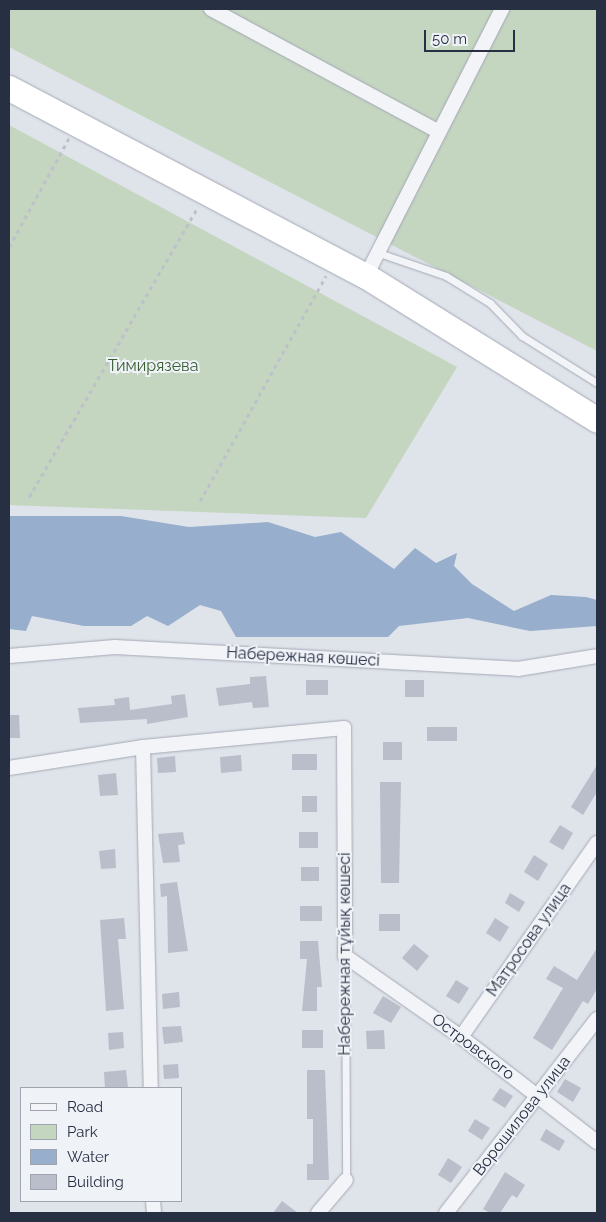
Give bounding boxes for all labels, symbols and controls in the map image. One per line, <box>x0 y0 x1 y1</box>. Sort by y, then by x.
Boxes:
scale bar <box>426 20 517 52</box>
text: 50 m <box>432 30 467 48</box>
park label: Тимирязева <box>108 356 198 376</box>
street label: Набережная көшесі <box>226 643 380 671</box>
street label: Набережная тұйық көшесі <box>335 852 355 1056</box>
street label: Матросова улица <box>483 879 575 1001</box>
street label: Островского <box>428 1010 518 1084</box>
street label: Ворошилова улица <box>469 1052 575 1180</box>
legend <box>20 1087 182 1202</box>
text: Road <box>67 1098 103 1116</box>
text: Park <box>67 1123 98 1141</box>
text: Water <box>67 1148 109 1166</box>
text: Building <box>67 1173 124 1191</box>

